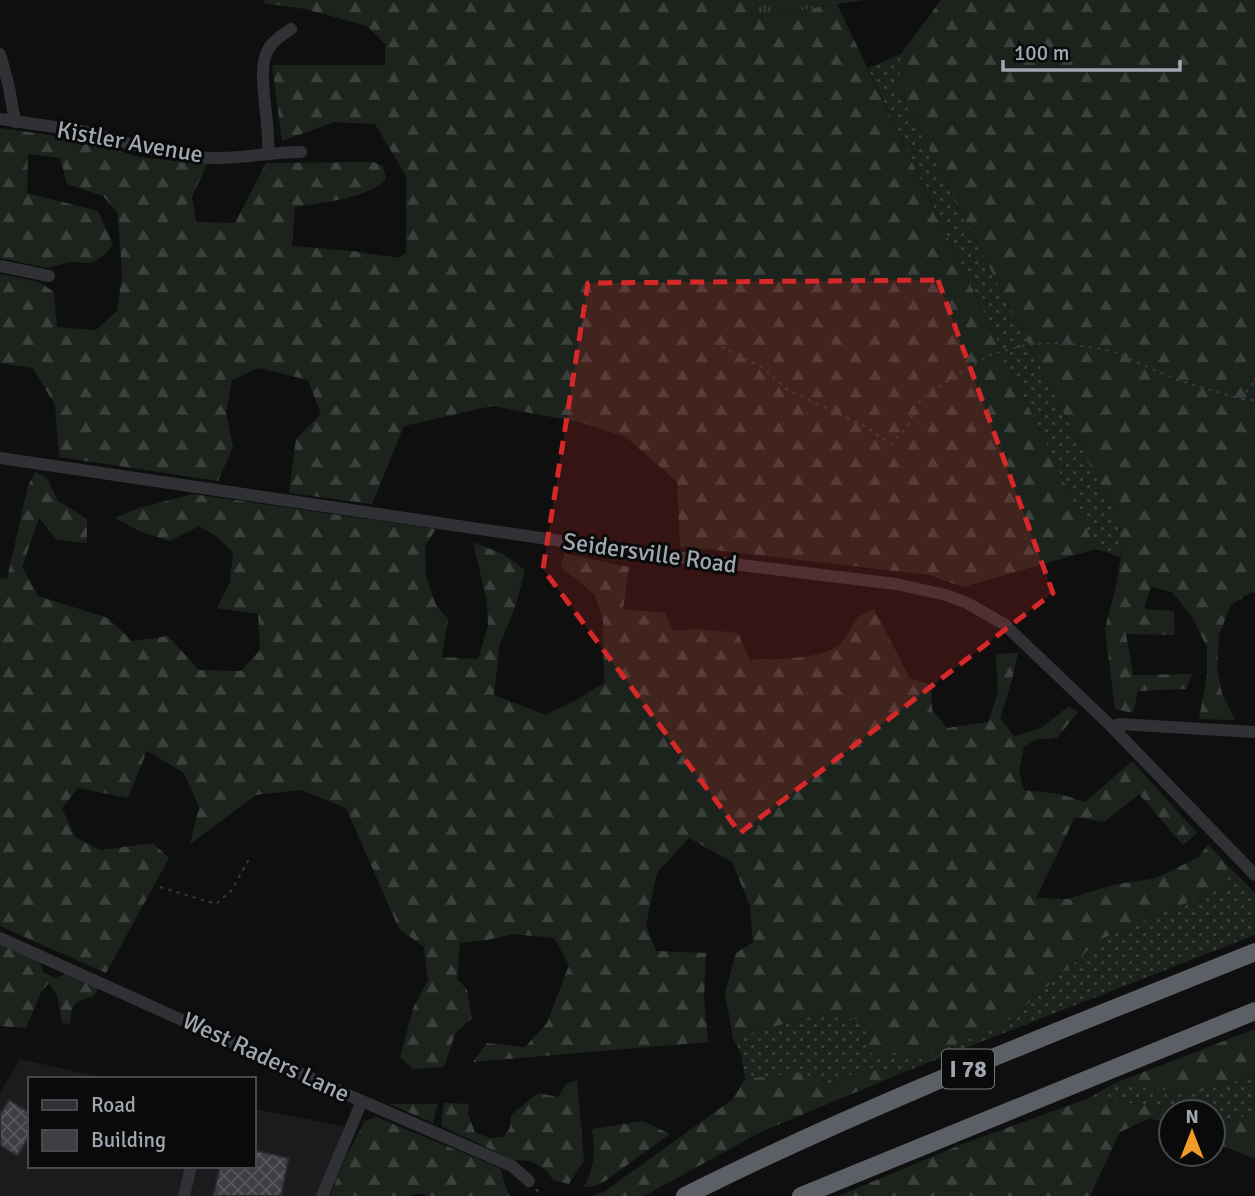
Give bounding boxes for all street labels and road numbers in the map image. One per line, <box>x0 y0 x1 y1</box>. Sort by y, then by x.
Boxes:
street label: Kistler Avenue <box>55 114 205 170</box>
street label: Seidersville Road <box>561 526 739 580</box>
street label: West Raders Lane <box>178 1005 354 1109</box>
road number: I 78 <box>942 1050 994 1088</box>

